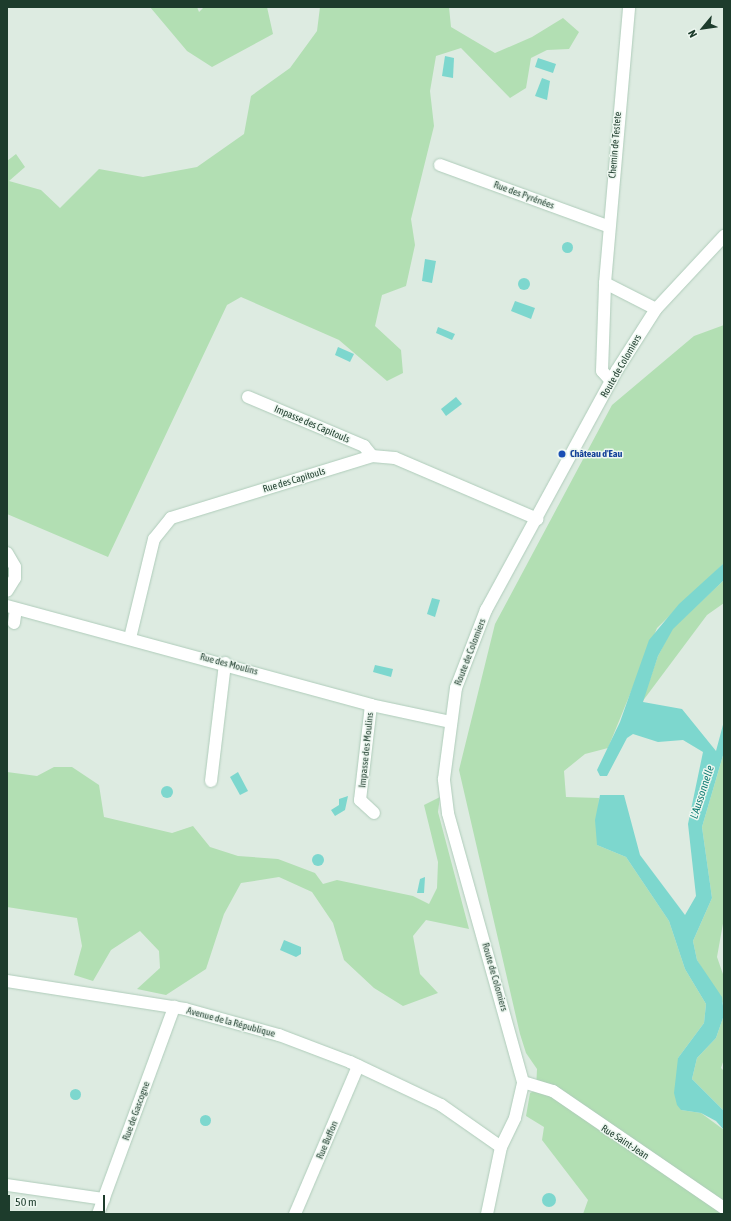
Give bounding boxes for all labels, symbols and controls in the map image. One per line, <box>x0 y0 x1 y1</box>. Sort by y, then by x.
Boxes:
north arrow <box>683 8 723 48</box>
text: N <box>686 28 699 40</box>
street label: Chemin de Testete <box>606 111 624 179</box>
street label: Rue des Pyrénées <box>492 178 556 212</box>
street label: Route de Colomiers <box>598 332 644 400</box>
street label: Impasse des Capitouls <box>272 403 352 445</box>
place label: Château d'Eau <box>570 448 622 460</box>
marker: Château d'Eau <box>557 449 567 459</box>
street label: Rue des Capitouls <box>261 465 327 495</box>
street label: Route de Colomiers <box>452 617 488 687</box>
street label: Rue des Moulins <box>199 651 259 677</box>
street label: Impasse des Moulins <box>356 712 376 788</box>
water label: L'Aussonnelle <box>687 764 717 820</box>
street label: Route de Colomiers <box>479 941 511 1013</box>
street label: Avenue de la République <box>185 1004 277 1040</box>
street label: Rue de Gascogne <box>120 1080 152 1142</box>
street label: Rue Buffon <box>314 1119 340 1161</box>
street label: Rue Saint-Jean <box>599 1122 651 1162</box>
scale bar <box>10 1187 107 1213</box>
text: 50 m <box>15 1195 37 1209</box>

